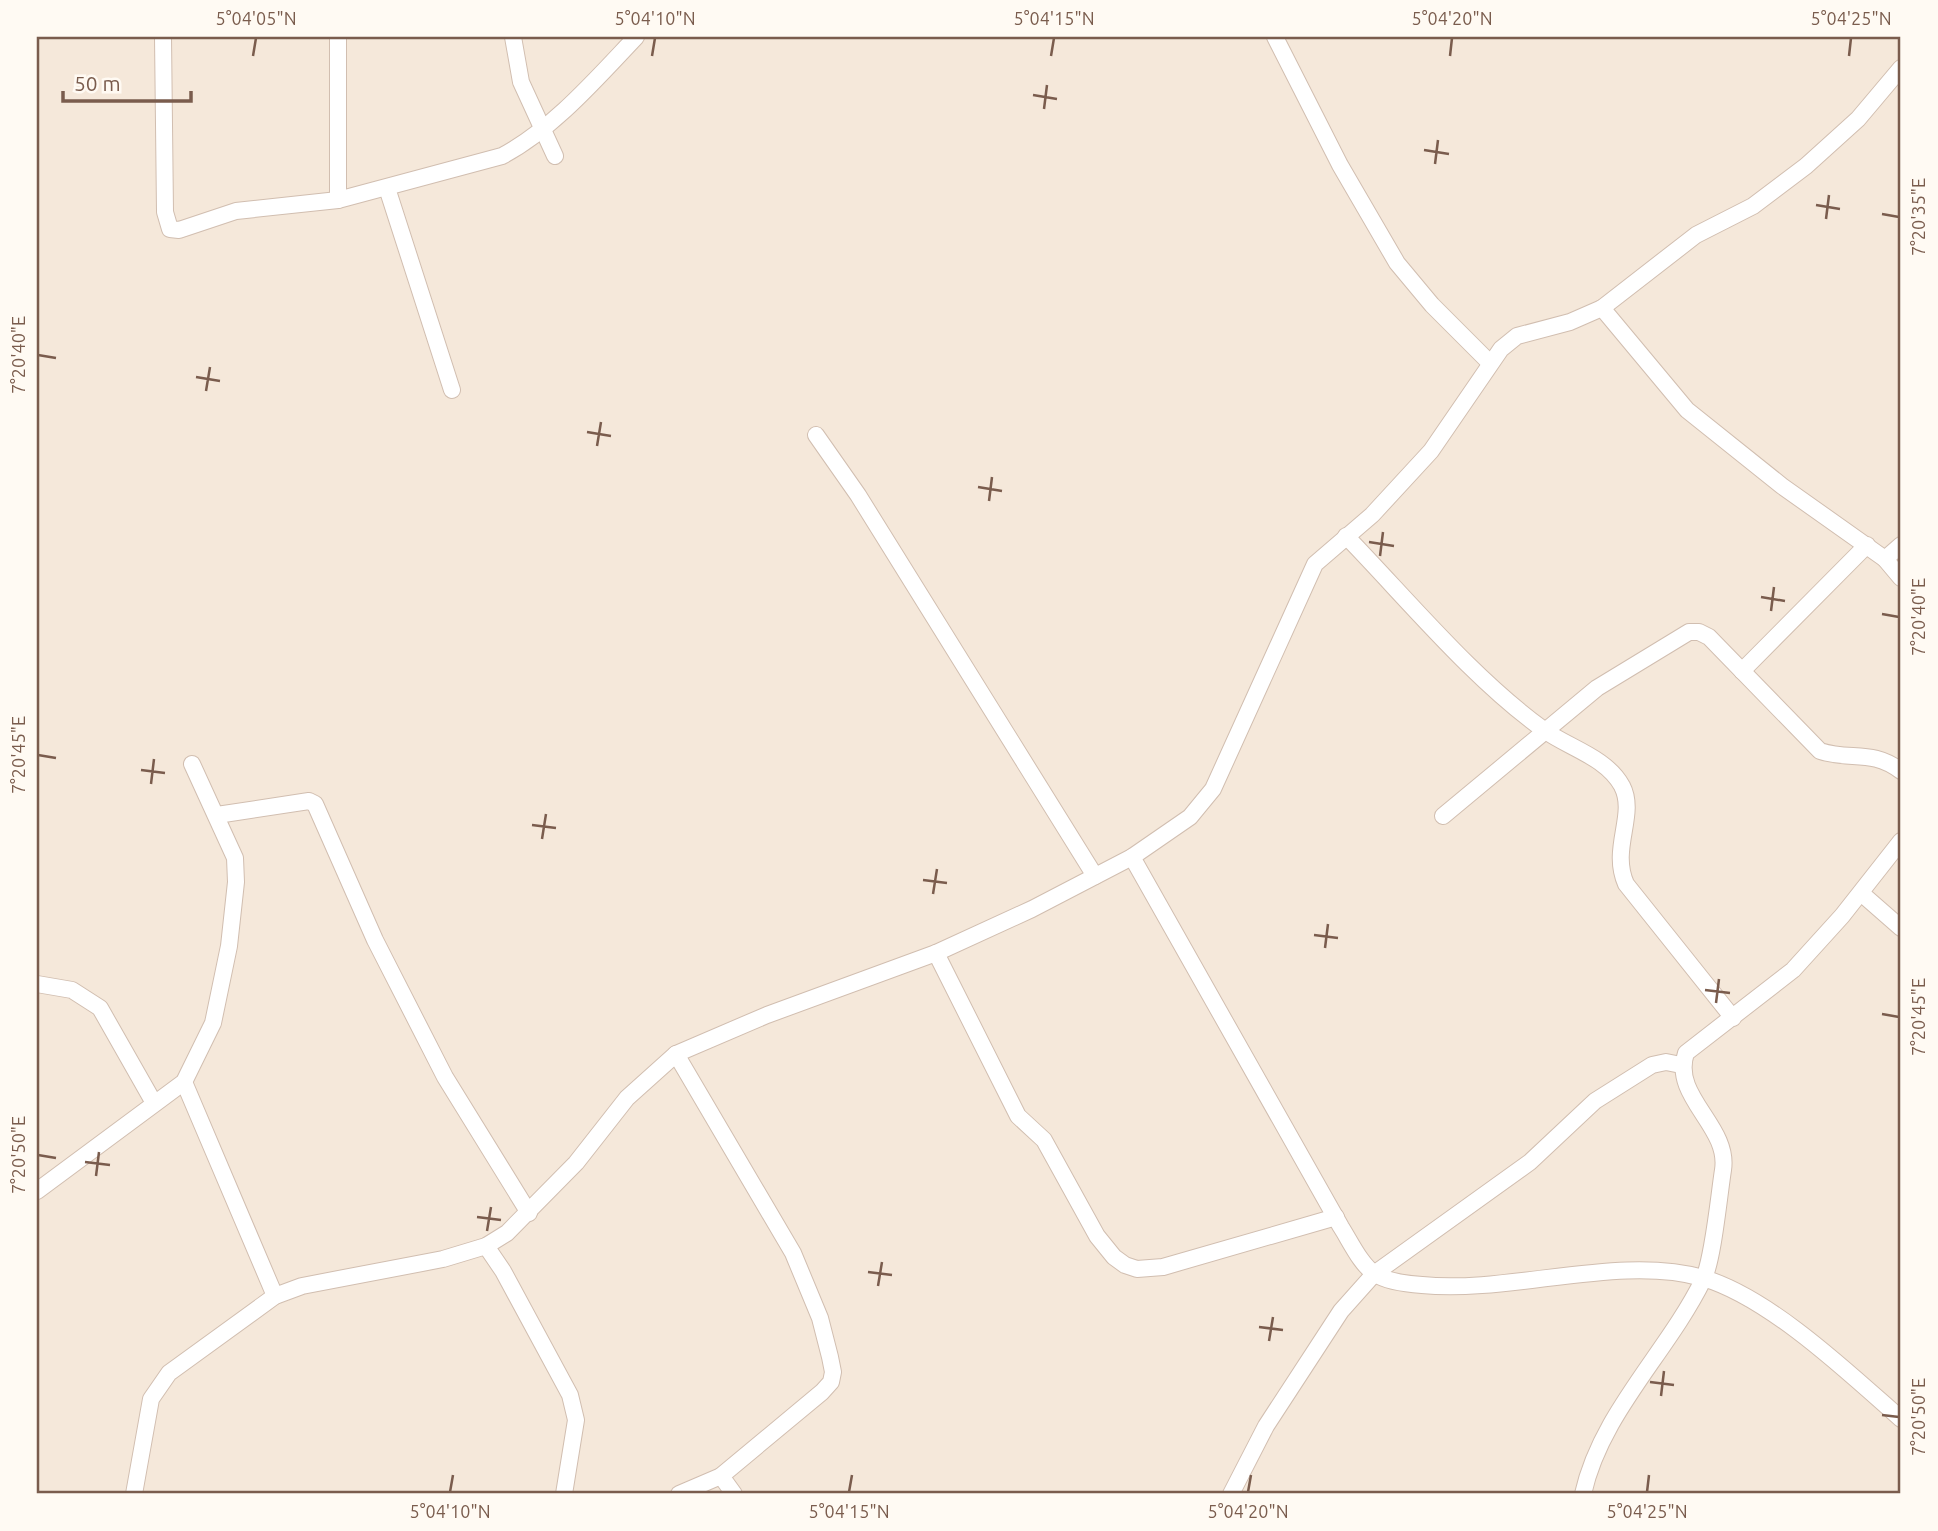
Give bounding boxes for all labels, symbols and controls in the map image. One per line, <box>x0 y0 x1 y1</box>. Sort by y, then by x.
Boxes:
text: 5°04'05"N <box>216 8 296 28</box>
text: 5°04'10"N <box>615 8 695 28</box>
text: 5°04'15"N <box>1014 8 1094 28</box>
text: 5°04'20"N <box>1412 8 1492 28</box>
text: 5°04'25"N <box>1811 8 1891 28</box>
scale bar <box>63 60 191 104</box>
text: 50 m <box>74 71 121 95</box>
text: 7°20'35"E <box>1908 178 1928 256</box>
text: 7°20'40"E <box>8 316 28 394</box>
text: 7°20'40"E <box>1908 578 1928 656</box>
text: 7°20'45"E <box>8 716 28 794</box>
text: 7°20'45"E <box>1908 978 1928 1056</box>
text: 7°20'50"E <box>8 1116 28 1194</box>
text: 7°20'50"E <box>1908 1378 1928 1456</box>
text: 5°04'10"N <box>410 1501 490 1521</box>
text: 5°04'15"N <box>809 1501 889 1521</box>
text: 5°04'20"N <box>1208 1501 1288 1521</box>
text: 5°04'25"N <box>1607 1501 1687 1521</box>

